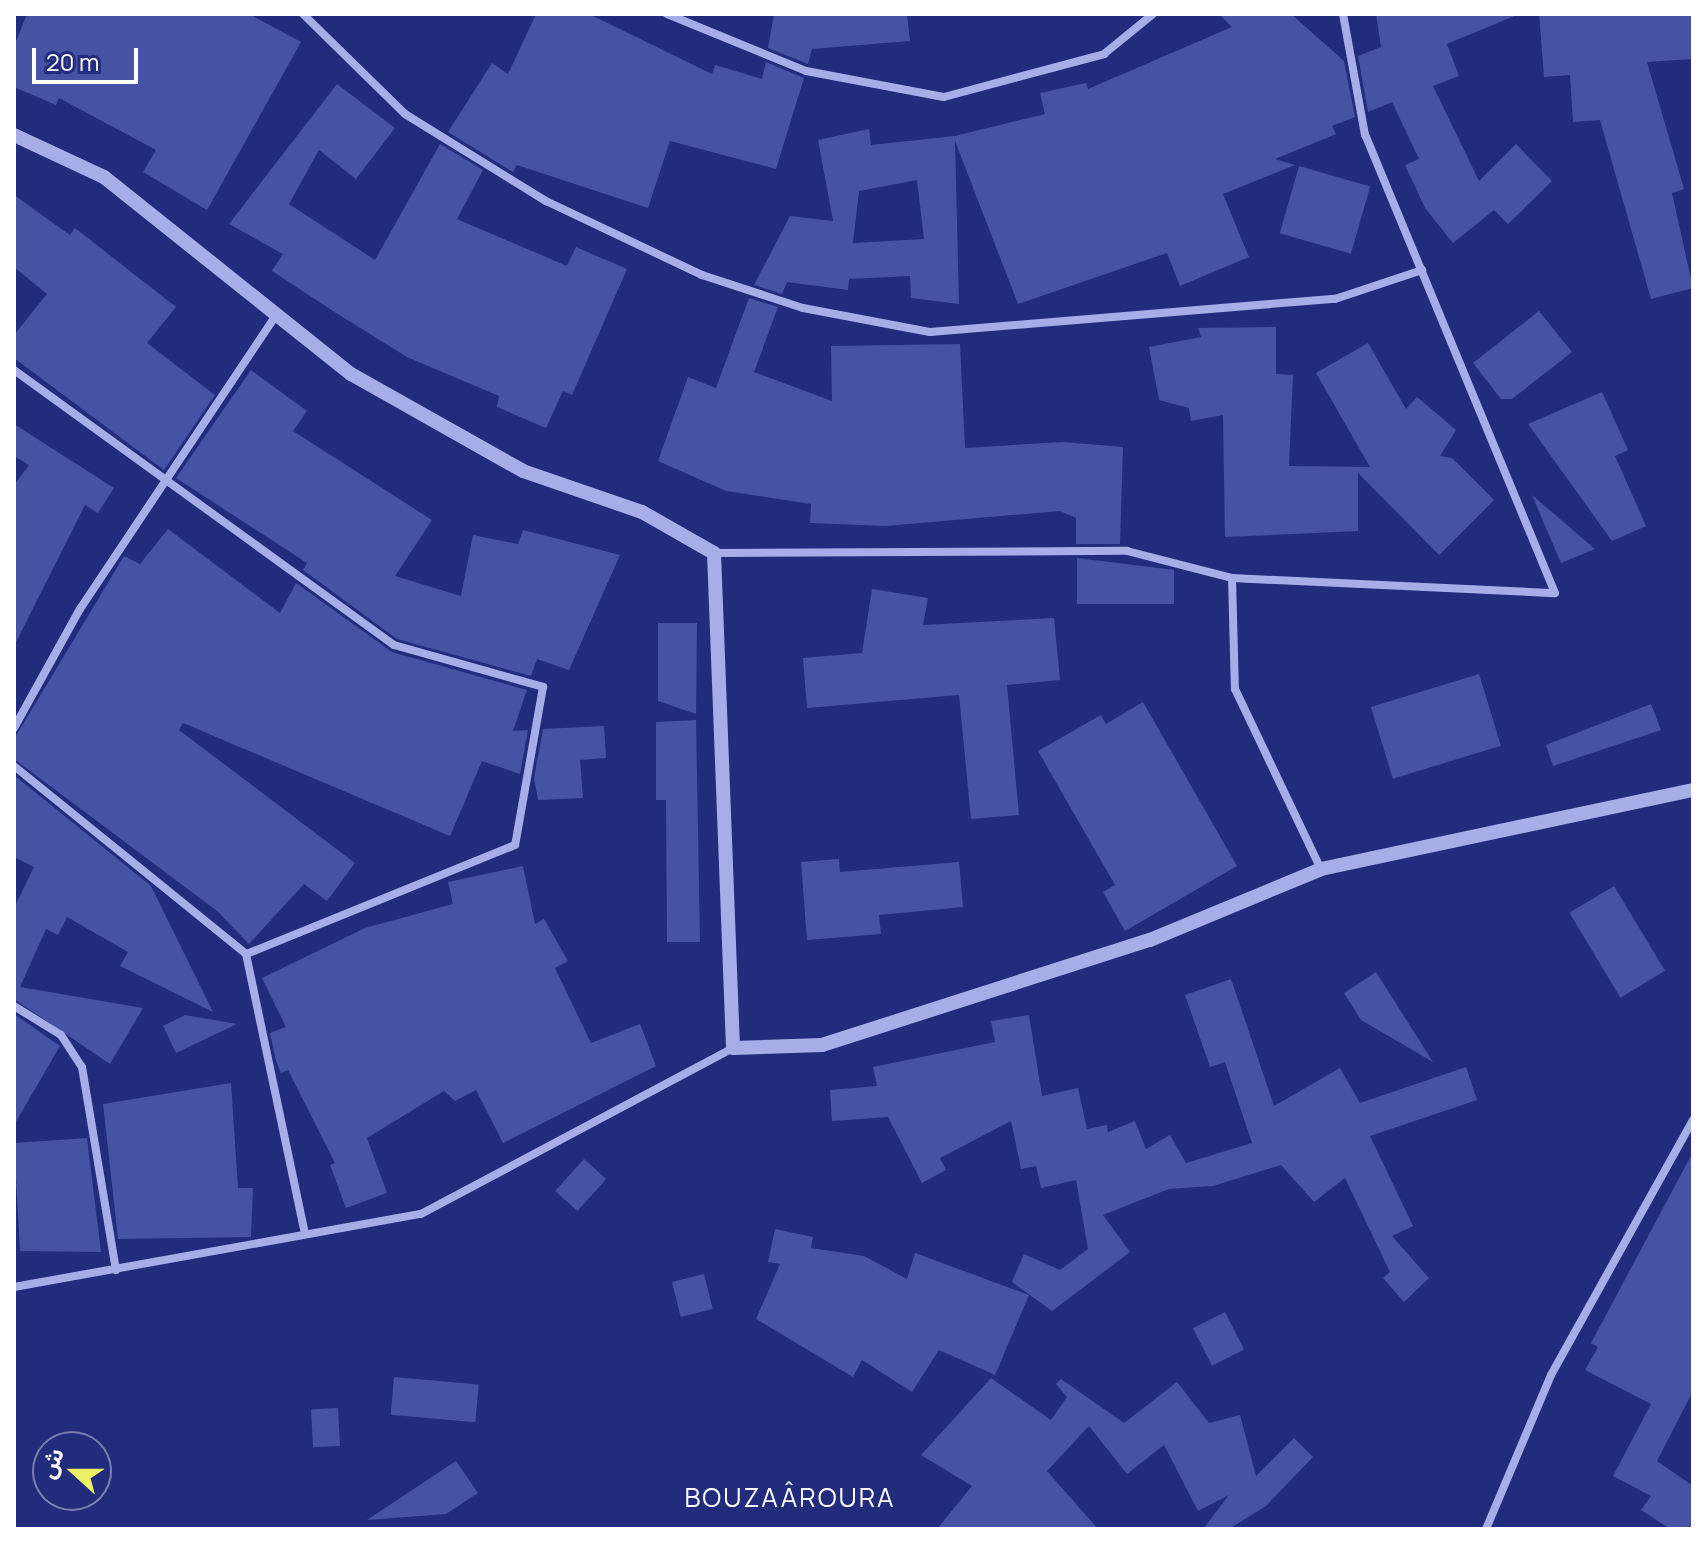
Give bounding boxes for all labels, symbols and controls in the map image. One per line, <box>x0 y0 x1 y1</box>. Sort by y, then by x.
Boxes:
scale bar <box>36 32 142 82</box>
text: 20 m <box>46 45 99 78</box>
north arrow <box>32 1431 112 1511</box>
text: ش <box>32 1444 71 1483</box>
district label: BOUZAÂROURA <box>684 1482 896 1514</box>

